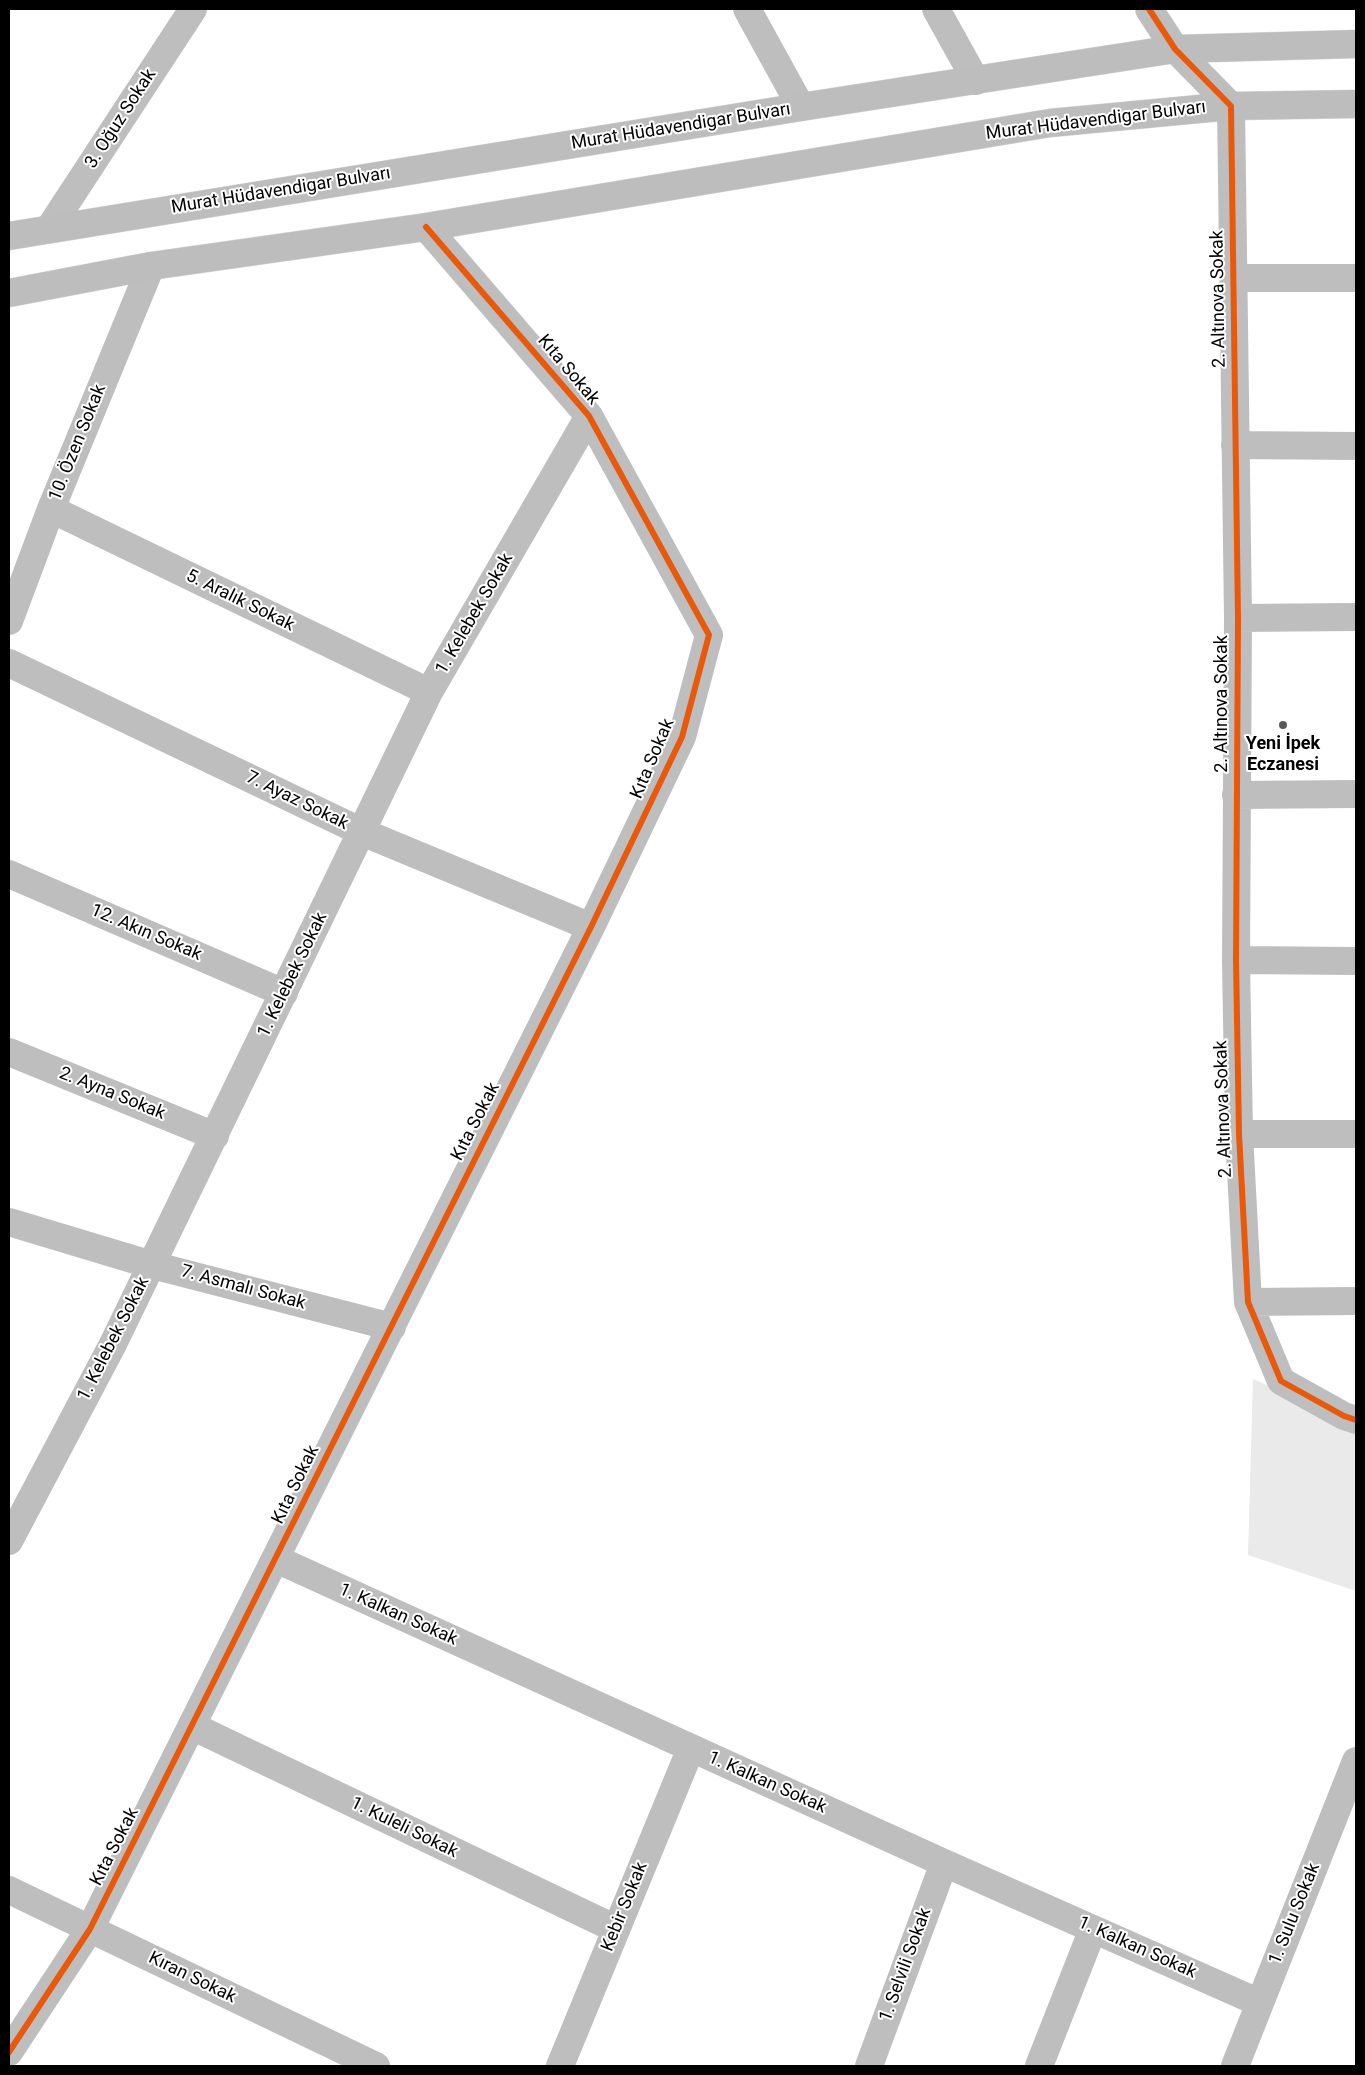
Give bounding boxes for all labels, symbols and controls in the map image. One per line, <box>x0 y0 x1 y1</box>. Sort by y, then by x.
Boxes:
street label: 3. Oğuz Sokak <box>81 65 161 173</box>
street label: Murat Hüdavendigar Bulvarı <box>985 97 1207 145</box>
street label: Murat Hüdavendigar Bulvarı <box>570 99 792 155</box>
street label: Murat Hüdavendigar Bulvarı <box>170 163 392 219</box>
street label: 2. Altınova Sokak <box>1207 230 1231 368</box>
street label: Kıta Sokak <box>532 331 604 409</box>
street label: 10. Özen Sokak <box>45 382 111 504</box>
street label: 1. Kelebek Sokak <box>432 550 518 678</box>
street label: 5. Aralık Sokak <box>182 565 298 637</box>
street label: 2. Altınova Sokak <box>1211 635 1233 773</box>
street label: Kıta Sokak <box>626 716 680 802</box>
marker: Yeni İpek Eczanesi <box>1277 719 1289 731</box>
place label: Yeni İpek Eczanesi <box>1246 733 1320 776</box>
street label: 7. Ayaz Sokak <box>242 767 352 835</box>
street label: 12. Akın Sokak <box>87 900 205 966</box>
street label: 1. Kelebek Sokak <box>253 909 333 1041</box>
street label: 2. Altınova Sokak <box>1211 1040 1237 1178</box>
street label: 2. Ayna Sokak <box>56 1063 168 1125</box>
street label: Kıta Sokak <box>447 1079 505 1165</box>
street label: 7. Asmalı Sokak <box>178 1261 308 1315</box>
street label: 1. Kelebek Sokak <box>73 1273 155 1405</box>
street label: Kıta Sokak <box>268 1442 324 1528</box>
street label: 1. Kalkan Sokak <box>336 1579 460 1651</box>
street label: 1. Kalkan Sokak <box>705 1747 829 1819</box>
street label: 1. Kuleli Sokak <box>347 1793 461 1863</box>
street label: Kıta Sokak <box>86 1804 144 1890</box>
street label: Kebir Sokak <box>597 1859 653 1955</box>
street label: 1. Sulu Sokak <box>1265 1860 1325 1968</box>
street label: 1. Selvili Sokak <box>875 1905 937 2025</box>
street label: 1. Kalkan Sokak <box>1075 1912 1199 1984</box>
street label: Kıran Sokak <box>145 1948 239 2008</box>

